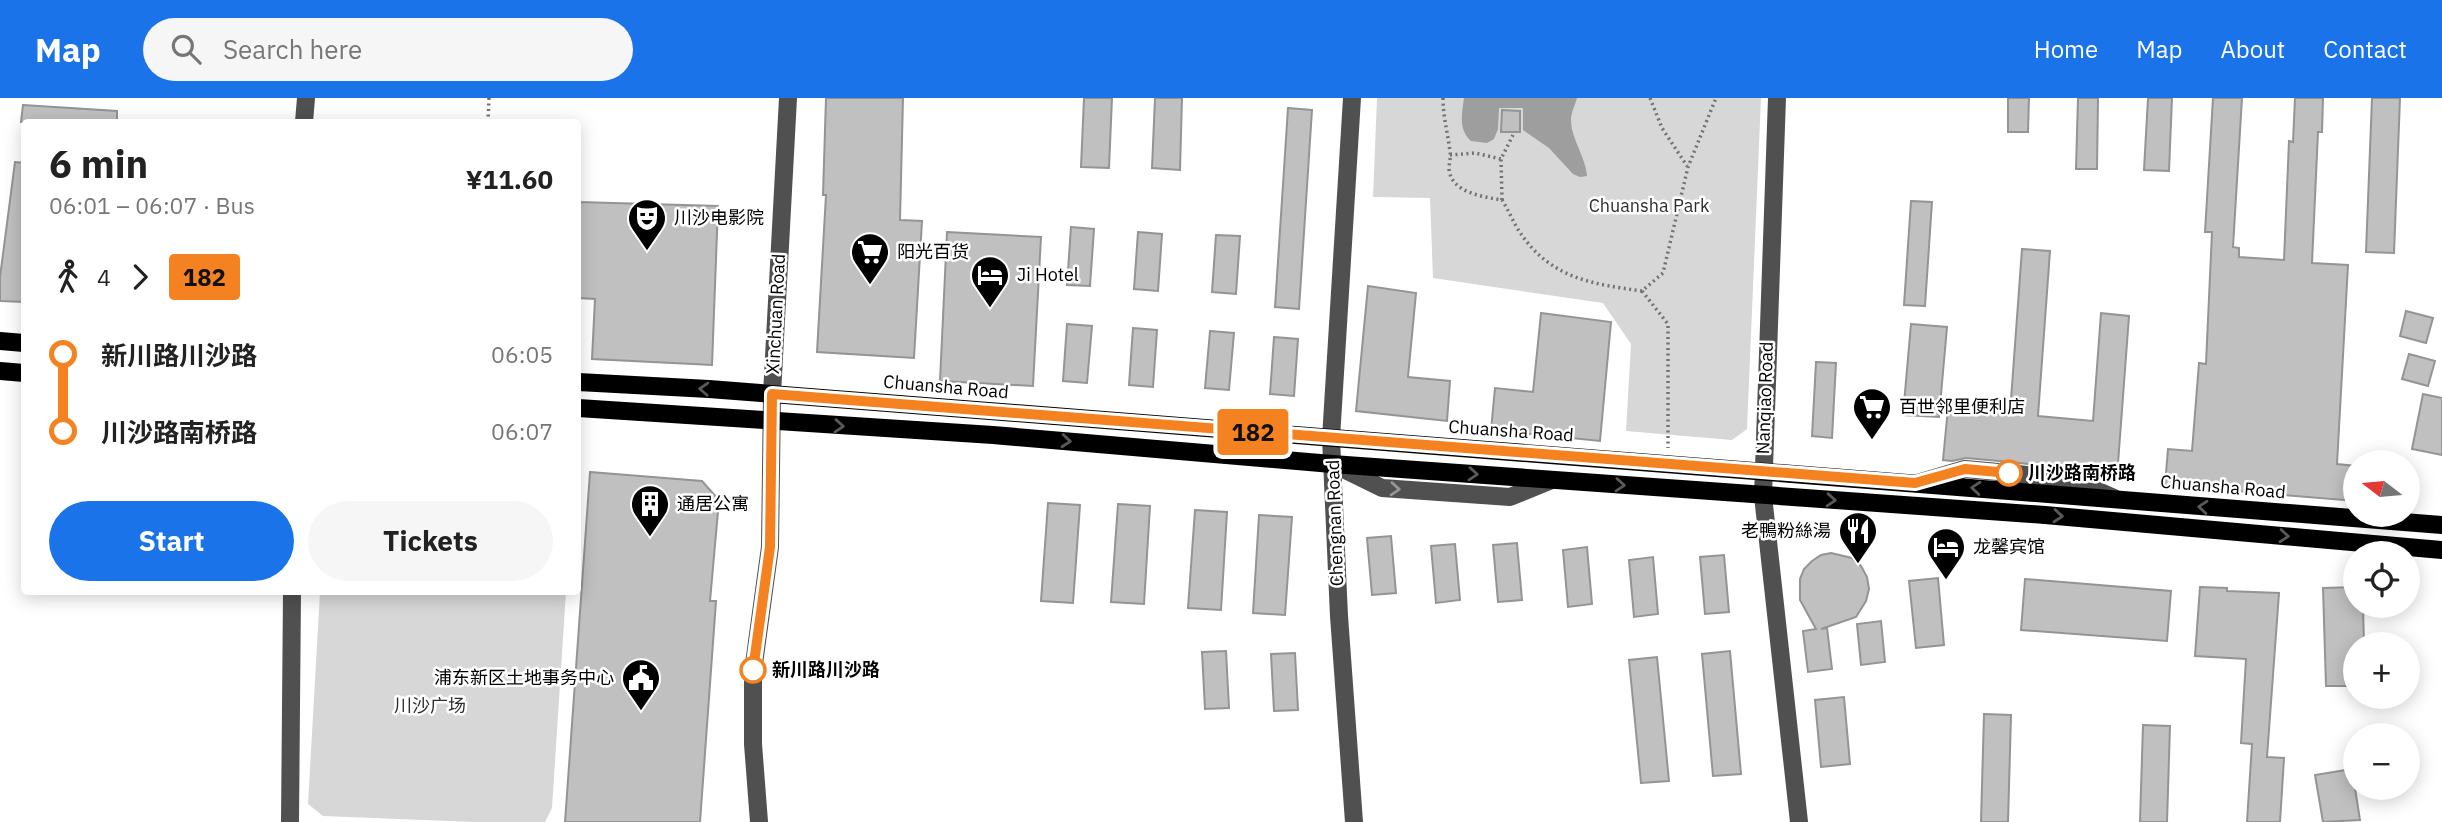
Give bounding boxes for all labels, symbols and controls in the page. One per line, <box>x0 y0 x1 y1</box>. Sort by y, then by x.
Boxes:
search box <box>143 18 633 81</box>
text: Map <box>35 28 101 71</box>
icon: search <box>167 30 205 68</box>
text: Search here <box>223 32 362 66</box>
text: Home <box>2034 33 2098 65</box>
text: Map <box>2136 33 2182 65</box>
text: About <box>2220 33 2285 65</box>
text: Contact <box>2323 33 2407 65</box>
text: 6 min <box>49 139 148 188</box>
text: ¥11.60 <box>466 162 553 196</box>
text: 06:01 – 06:07 · Bus <box>49 190 255 220</box>
park label: Chuansha Park <box>1589 194 1710 217</box>
theatre icon: 川沙电影院 <box>626 197 668 252</box>
place label: 川沙电影院 <box>674 206 764 229</box>
supermarket icon: 阳光百货 <box>849 231 891 286</box>
place label: 阳光百货 <box>897 240 969 263</box>
street label: Xinchuan Road <box>761 253 790 375</box>
hotel icon: Ji Hotel <box>969 254 1011 309</box>
icon: walk <box>49 258 87 296</box>
icon: forward <box>121 258 159 296</box>
text: 182 <box>183 261 226 293</box>
text: 4 <box>97 262 111 292</box>
place label: Ji Hotel <box>1017 263 1079 286</box>
text: 新川路川沙路 <box>101 338 257 372</box>
text: 06:05 <box>491 339 553 369</box>
street label: Nanqiao Road <box>1751 341 1778 455</box>
street label: Chuansha Road <box>882 370 1010 403</box>
one-way arrow <box>698 381 709 396</box>
supermarket icon: 百世邻里便利店 <box>1851 386 1893 441</box>
place label: 百世邻里便利店 <box>1899 395 2025 418</box>
line badge: 182 <box>1213 409 1293 455</box>
text: 川沙路南桥路 <box>101 415 257 449</box>
street label: Chuansha Road <box>1448 415 1575 446</box>
text: 06:07 <box>491 416 553 446</box>
text: 182 <box>1231 416 1275 448</box>
one-way arrow <box>834 418 845 433</box>
one-way arrow <box>1061 433 1072 448</box>
north arrow <box>2343 450 2420 527</box>
map controls <box>2343 450 2420 800</box>
street label: Chengnan Road <box>1321 459 1348 587</box>
marker: 川沙路南桥路 <box>1996 460 2022 486</box>
place label: 川沙路南桥路 <box>2028 461 2136 484</box>
one-way arrow <box>1468 466 1479 481</box>
street label: Chuansha Road <box>2159 470 2287 503</box>
one-way arrow <box>1615 477 1626 492</box>
one-way arrow <box>1389 481 1400 496</box>
one-way arrow <box>1970 481 1981 496</box>
building icon: 通居公寓 <box>629 483 671 538</box>
place label: 通居公寓 <box>677 492 749 515</box>
one-way arrow <box>1826 493 1837 508</box>
one-way arrow <box>2197 500 2208 515</box>
button: Start <box>49 501 294 581</box>
button: Tickets <box>308 501 553 581</box>
one-way arrow <box>2053 508 2064 523</box>
restaurant icon: 老鴨粉絲湯 <box>1837 510 1879 565</box>
place label: 老鴨粉絲湯 <box>1741 519 1831 542</box>
hotel icon: 龙馨宾馆 <box>1925 526 1967 581</box>
one-way arrow <box>2279 528 2290 543</box>
place label: 龙馨宾馆 <box>1973 535 2045 558</box>
button: locate <box>2343 541 2420 618</box>
button: + <box>2343 632 2420 709</box>
public building icon: 浦东新区土地事务中心 <box>620 657 662 712</box>
marker: 新川路川沙路 <box>740 657 766 683</box>
place label: 新川路川沙路 <box>772 658 880 681</box>
place label: 浦东新区土地事务中心 <box>434 666 614 689</box>
park label: 川沙广场 <box>394 694 466 717</box>
button: − <box>2343 723 2420 800</box>

